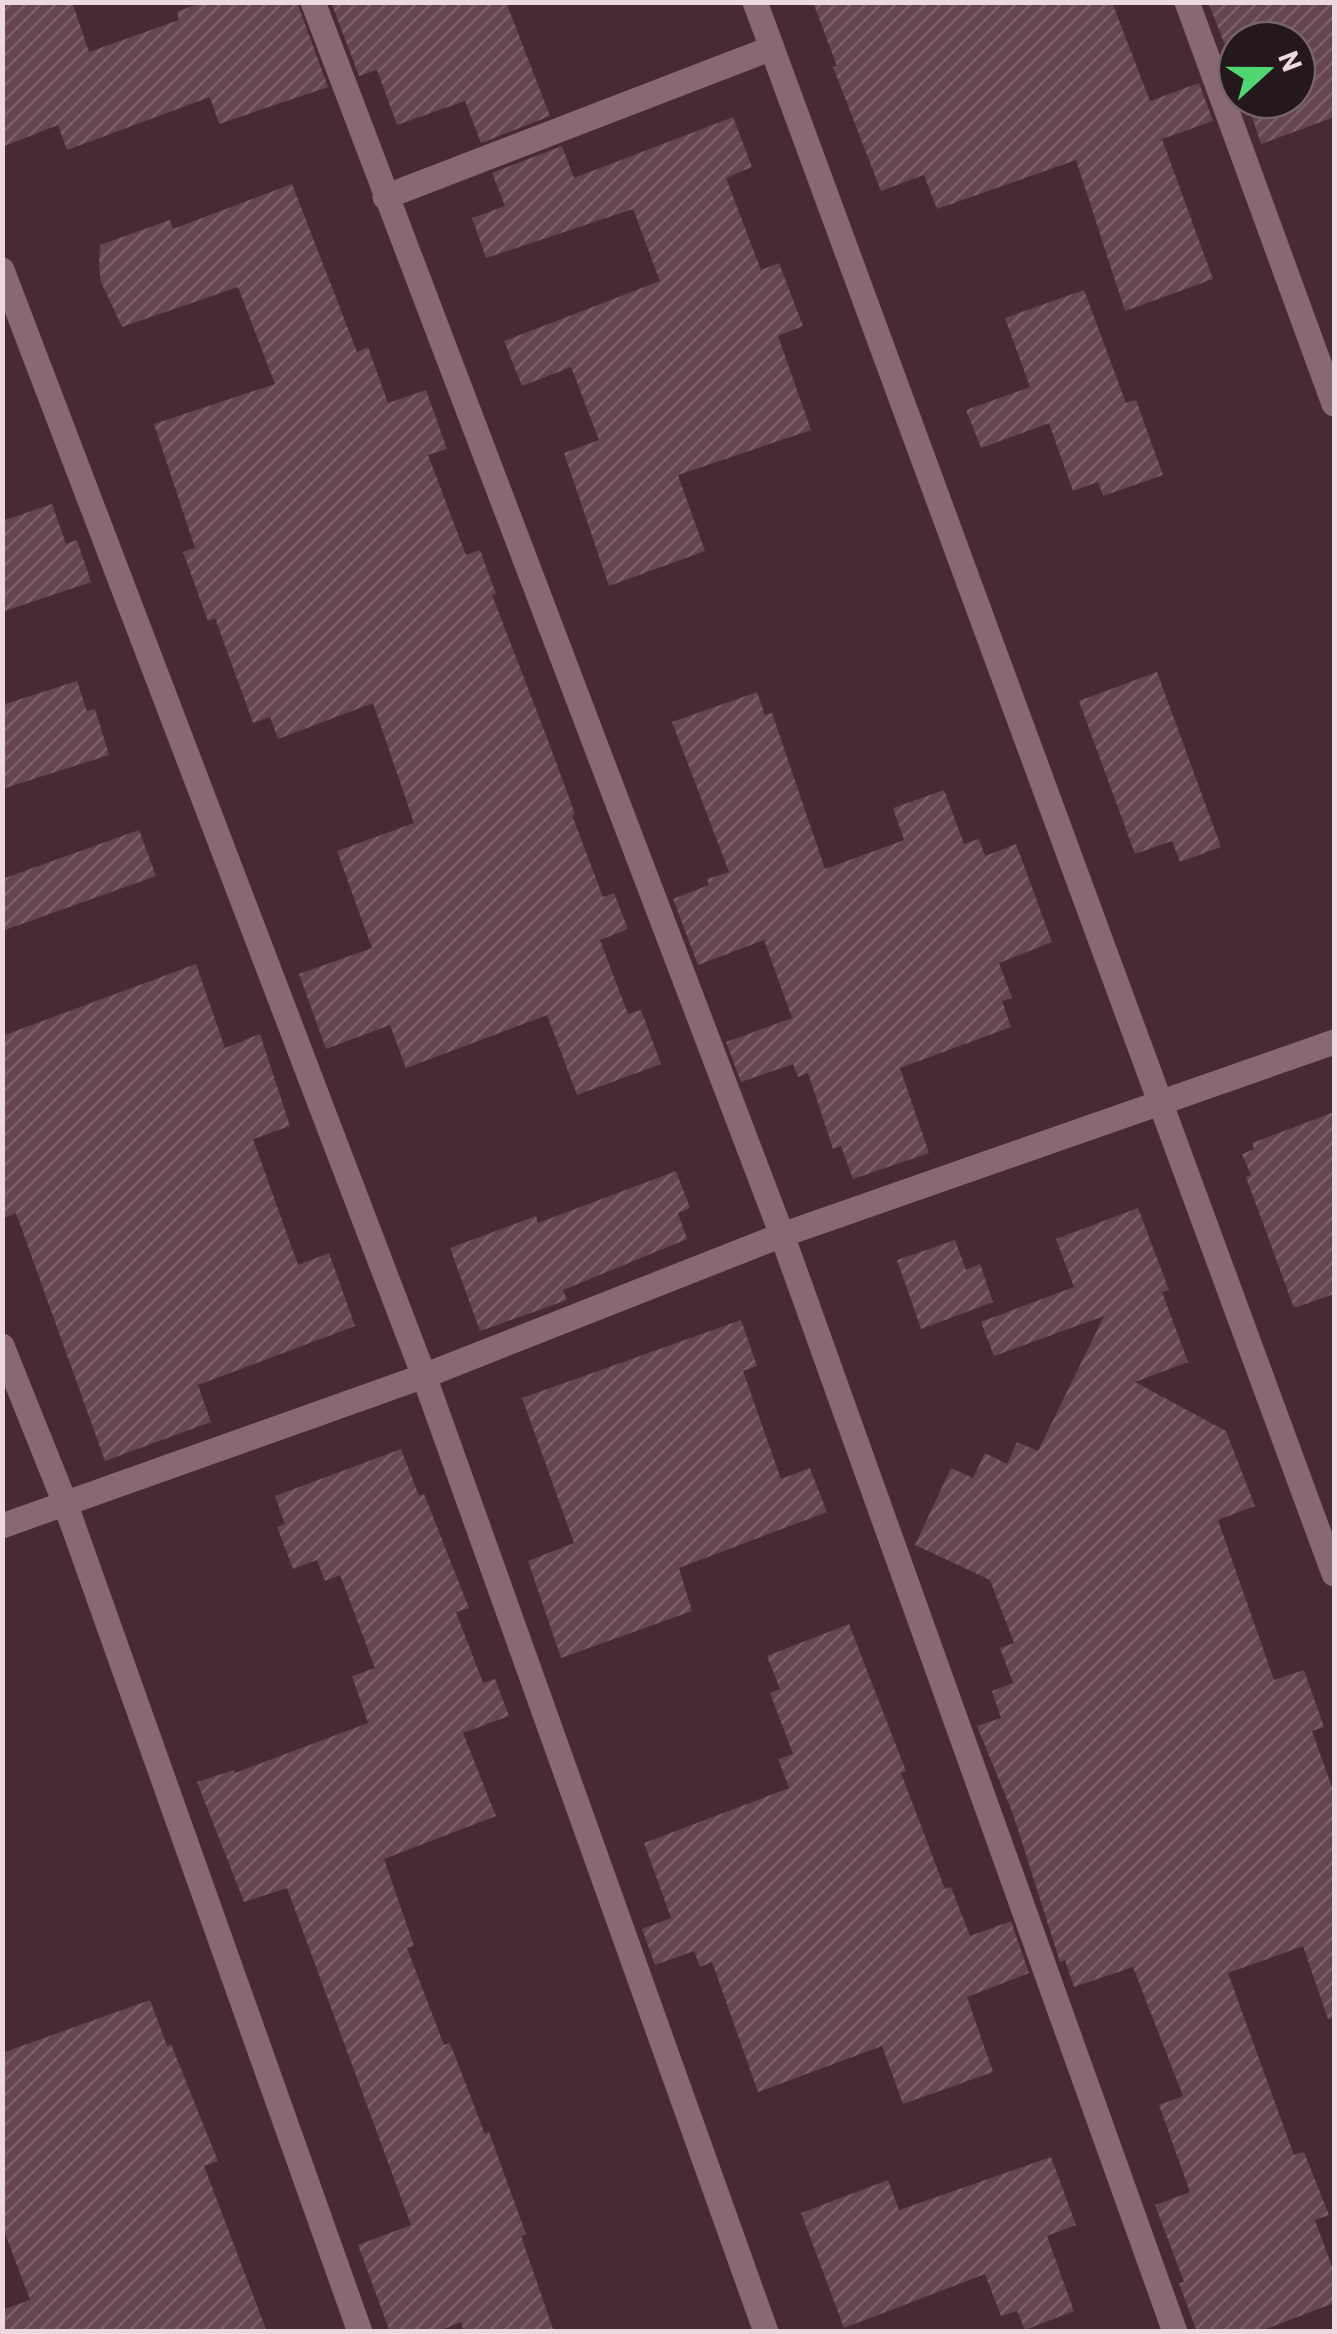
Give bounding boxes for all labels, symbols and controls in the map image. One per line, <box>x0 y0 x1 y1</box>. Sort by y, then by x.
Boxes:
north arrow <box>1217 20 1317 120</box>
text: N <box>1272 46 1310 75</box>

